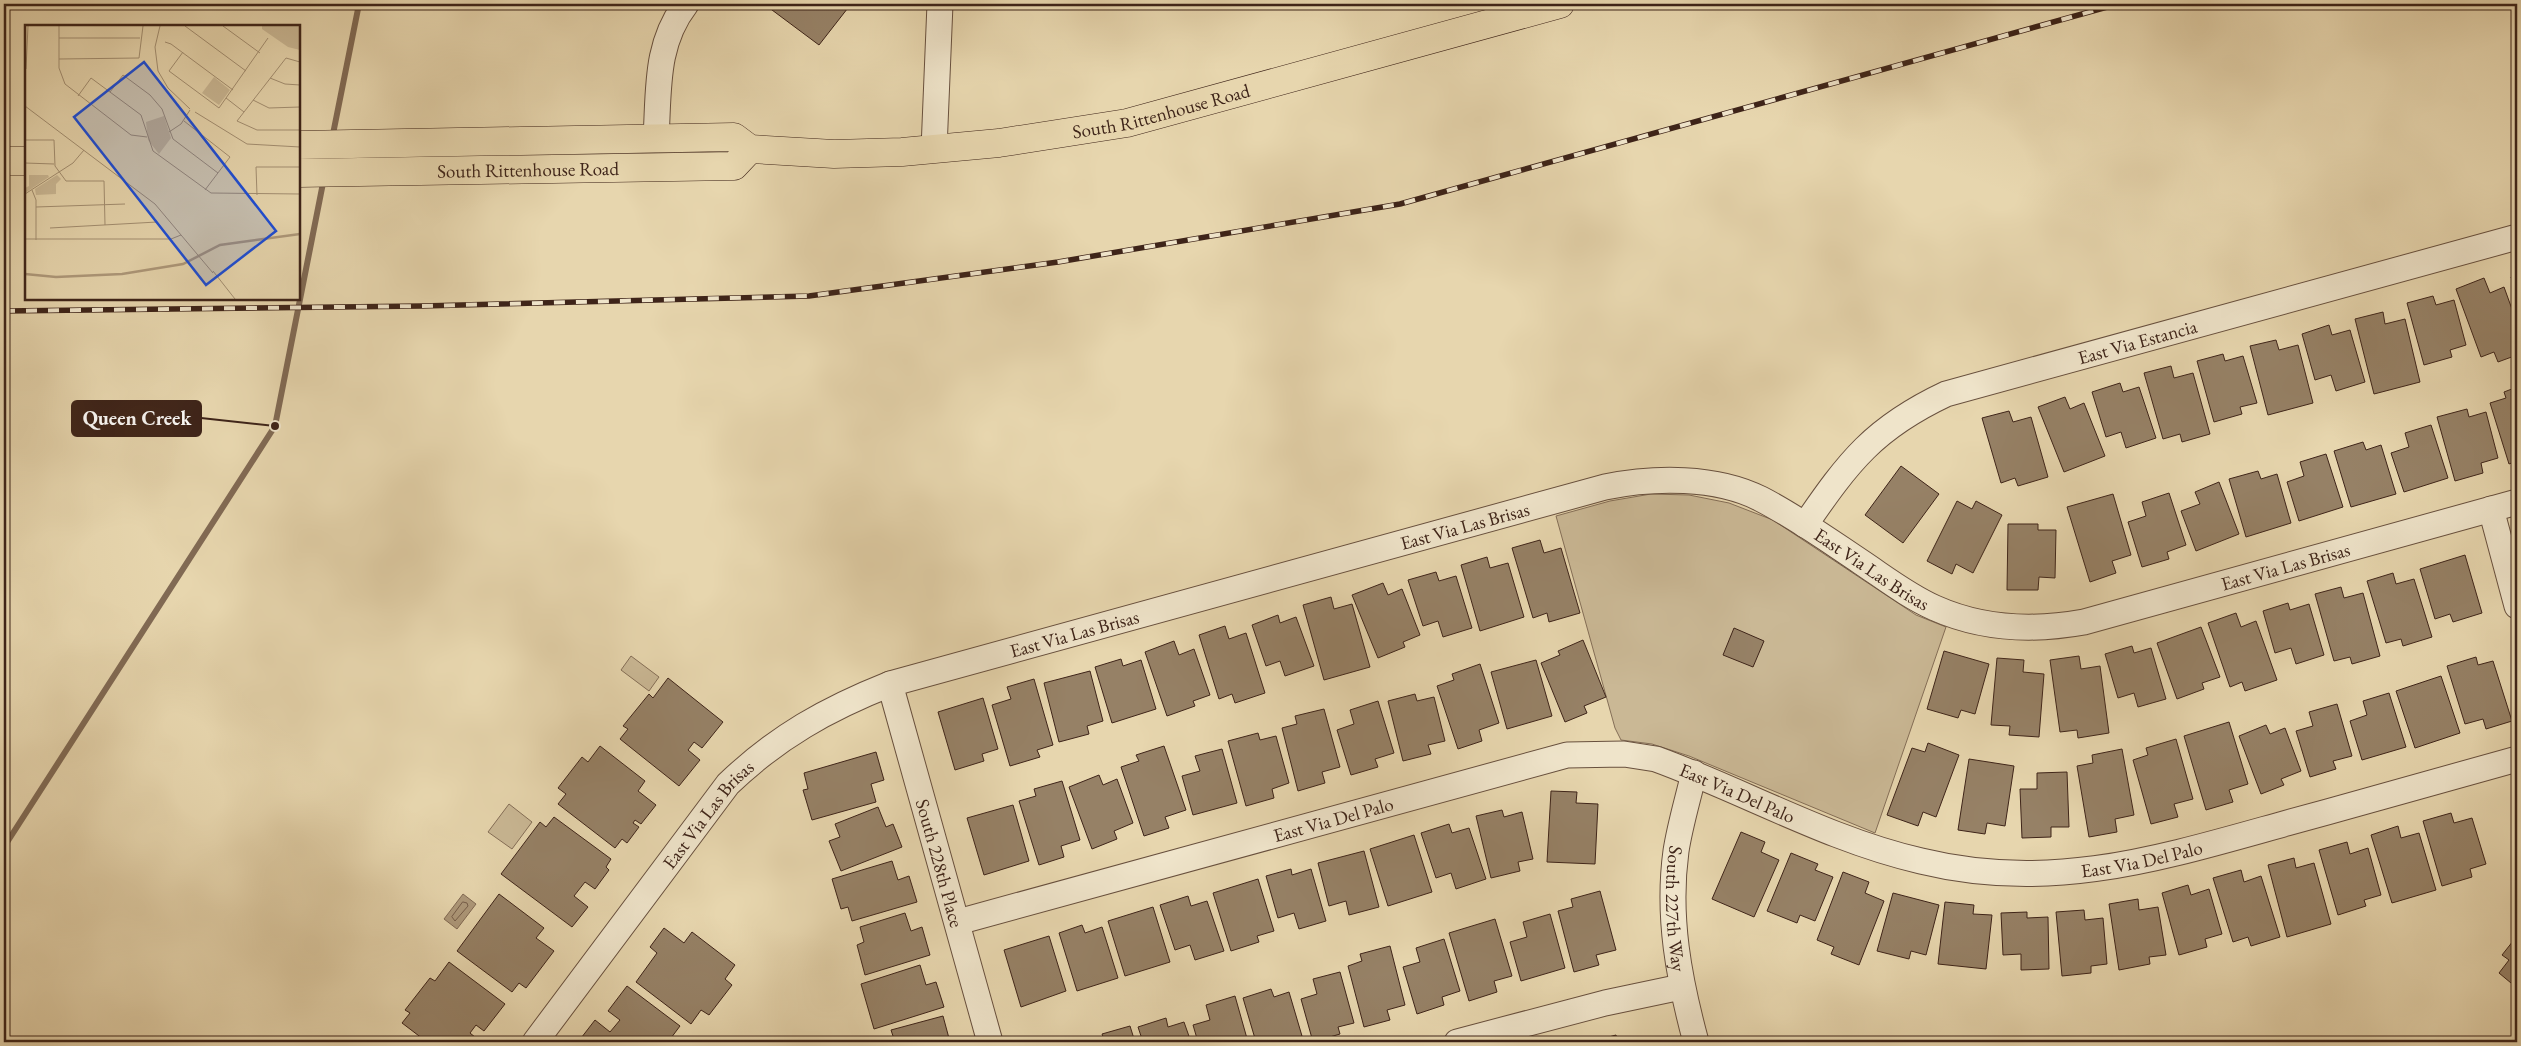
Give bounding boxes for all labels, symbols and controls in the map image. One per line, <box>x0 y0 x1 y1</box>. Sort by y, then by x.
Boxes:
inset map <box>25 25 300 300</box>
street label: South Rittenhouse Road <box>1071 78 1253 144</box>
street label: South Rittenhouse Road <box>437 156 619 184</box>
street label: East Via Estancia <box>2075 313 2200 370</box>
callout: Queen Creek <box>72 401 201 436</box>
text: Queen Creek <box>83 405 192 431</box>
street label: East Via Las Brisas <box>1397 496 1532 556</box>
street label: East Via Las Brisas <box>1809 522 1933 616</box>
street label: East Via Las Brisas <box>2218 537 2353 596</box>
street label: East Via Las Brisas <box>1007 604 1142 663</box>
street label: East Via Las Brisas <box>657 755 759 874</box>
street label: East Via Del Palo <box>1676 757 1799 829</box>
street label: East Via Del Palo <box>1270 791 1396 848</box>
street label: South 228th Place <box>910 796 969 930</box>
street label: East Via Del Palo <box>2080 835 2205 883</box>
street label: South 227th Way <box>1660 844 1692 974</box>

